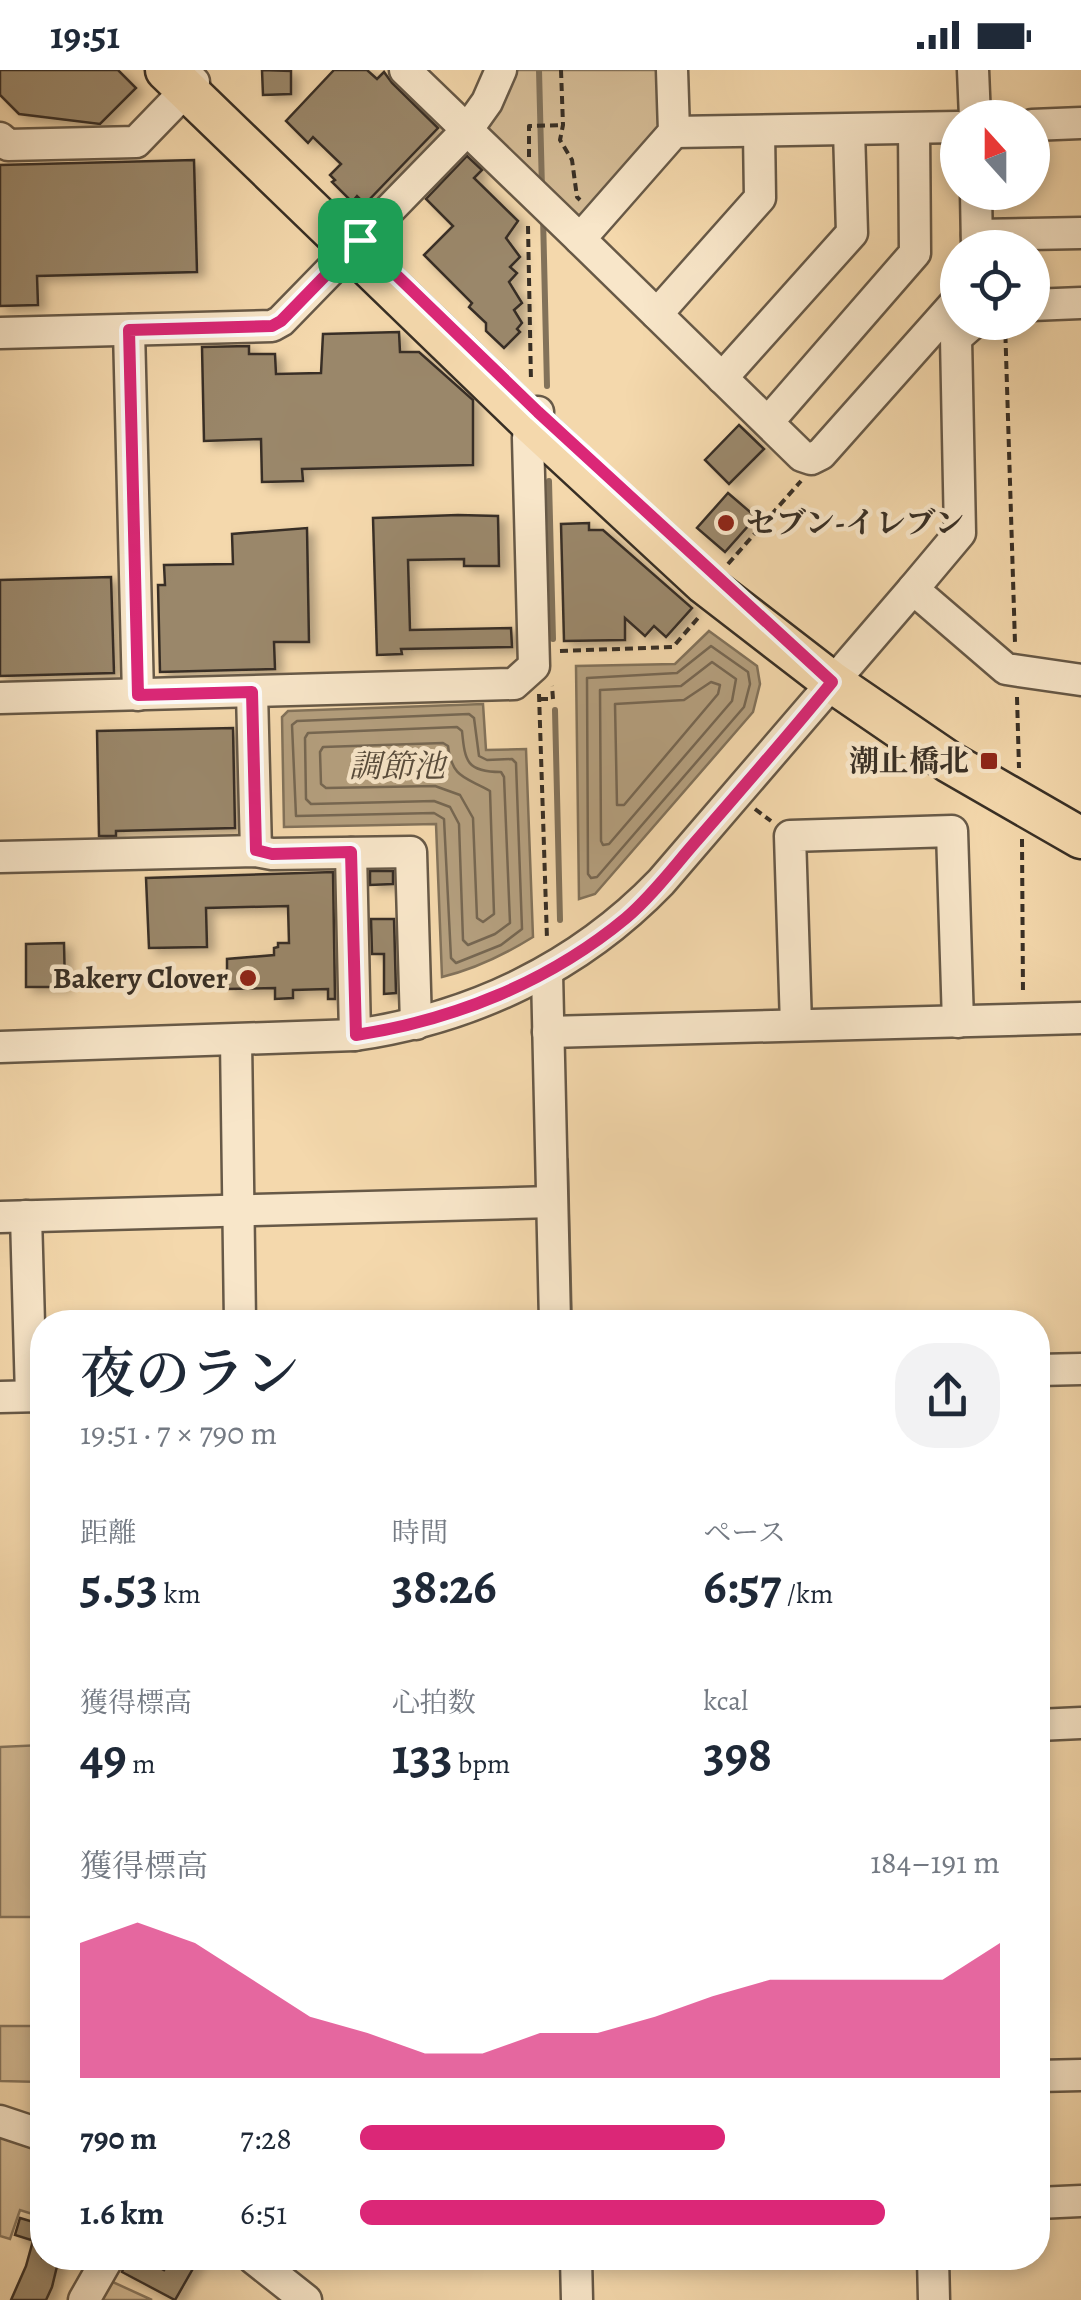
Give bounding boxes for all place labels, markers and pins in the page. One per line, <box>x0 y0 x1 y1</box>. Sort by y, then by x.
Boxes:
pin <box>318 198 403 283</box>
place label: セブン-イレブン <box>746 503 964 543</box>
marker: セブン-イレブン <box>715 512 737 534</box>
place label: 潮止橋北 <box>849 741 969 781</box>
marker: 潮止橋北 <box>978 750 1000 772</box>
place label: Bakery Clover <box>53 958 228 998</box>
marker: Bakery Clover <box>237 967 259 989</box>

